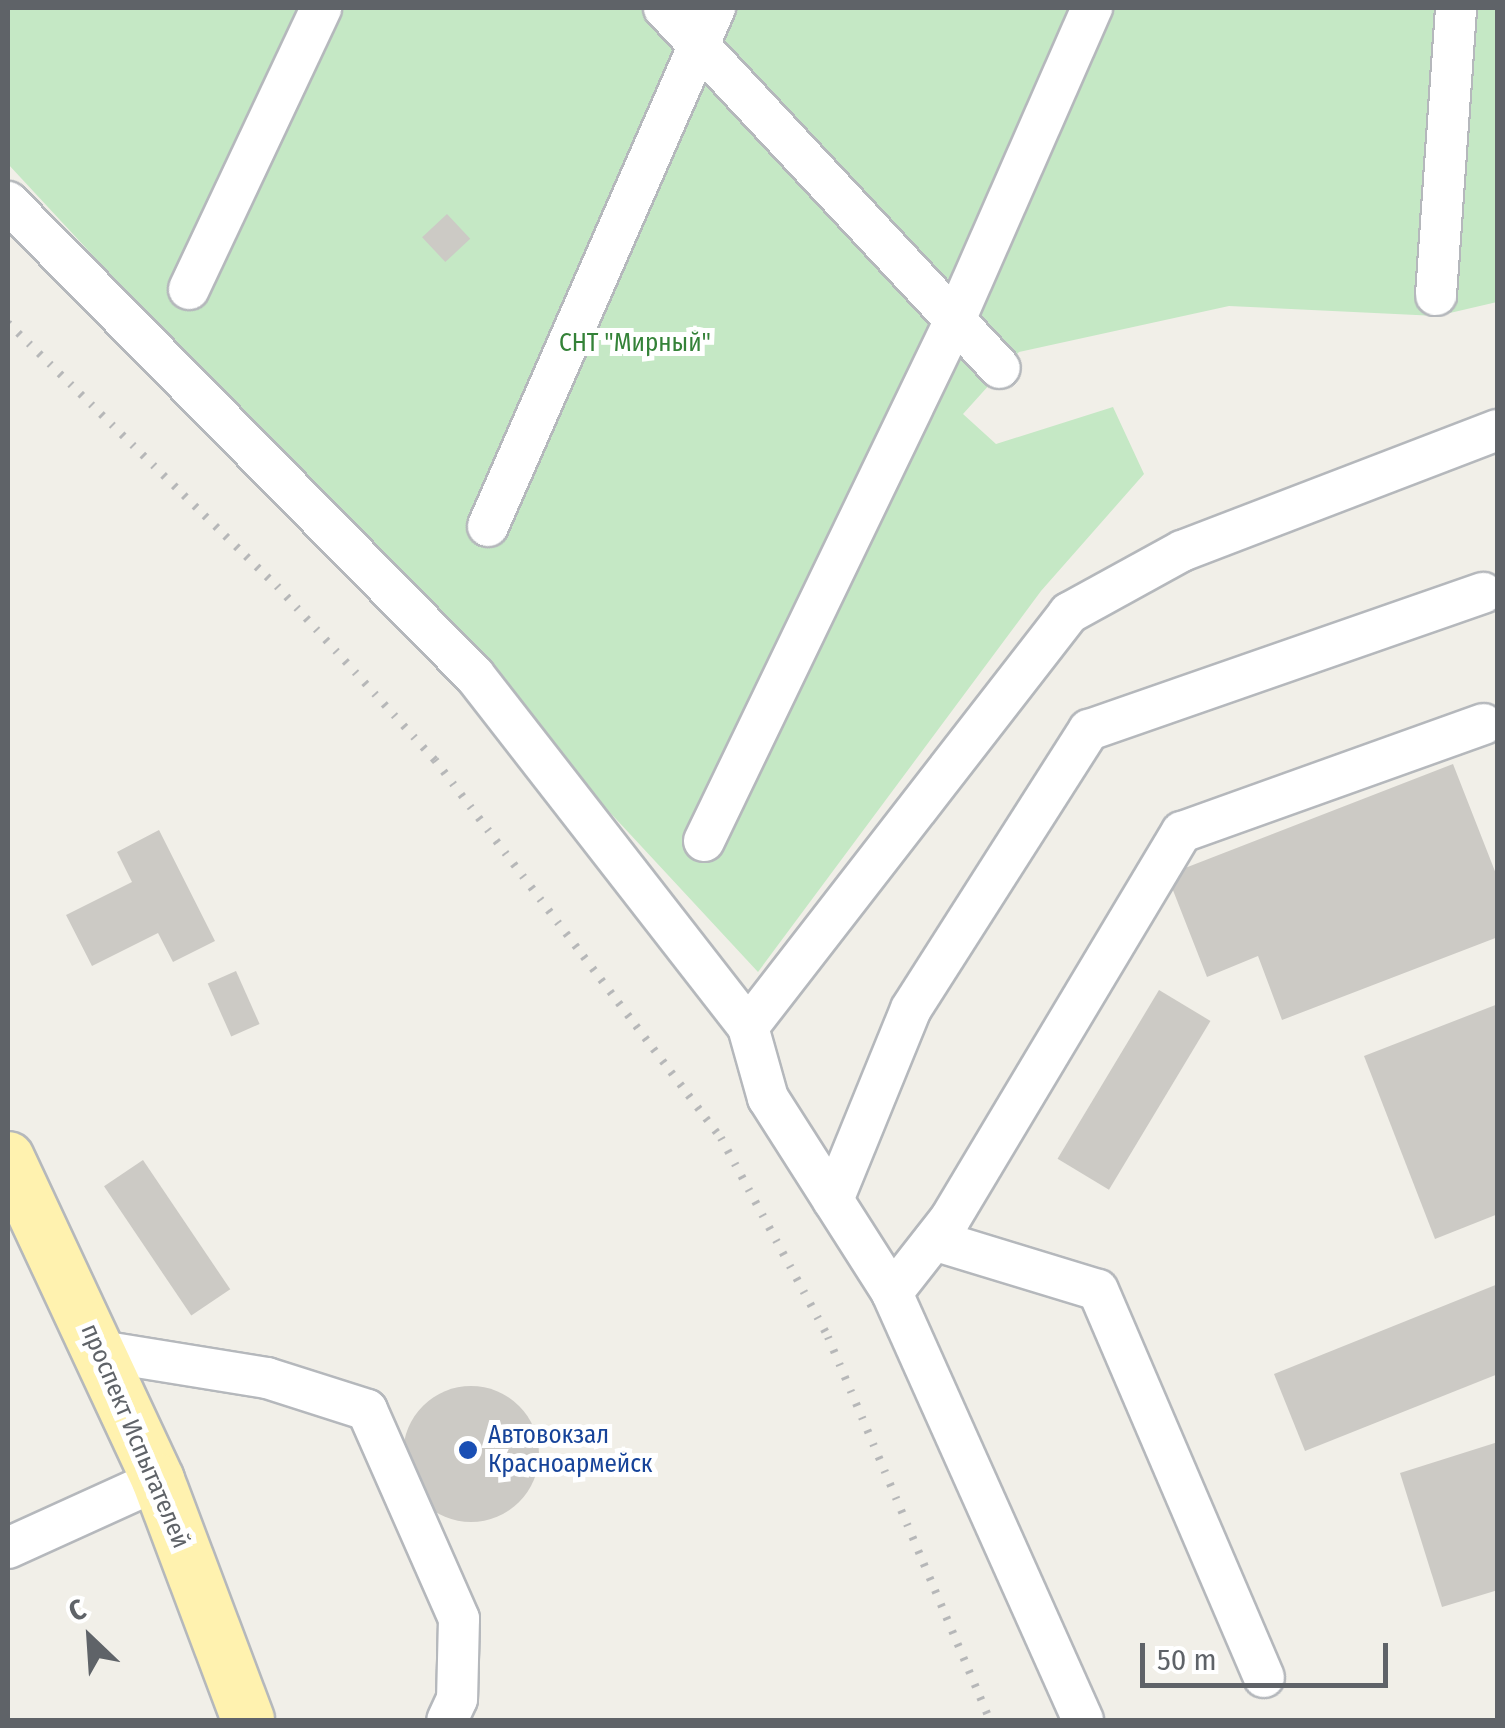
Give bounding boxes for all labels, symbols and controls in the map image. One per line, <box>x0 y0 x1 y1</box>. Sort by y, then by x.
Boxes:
park label: СНТ "Мирный" <box>559 328 711 358</box>
street label: проспект Испытателей <box>74 1319 196 1553</box>
place label: Автовокзал Красноармейск <box>488 1421 653 1480</box>
marker: Автовокзал Красноармейск <box>457 1439 479 1461</box>
north arrow <box>40 1588 140 1688</box>
text: С <box>63 1592 91 1628</box>
scale bar <box>1145 1623 1392 1685</box>
text: 50 m <box>1157 1642 1217 1678</box>

